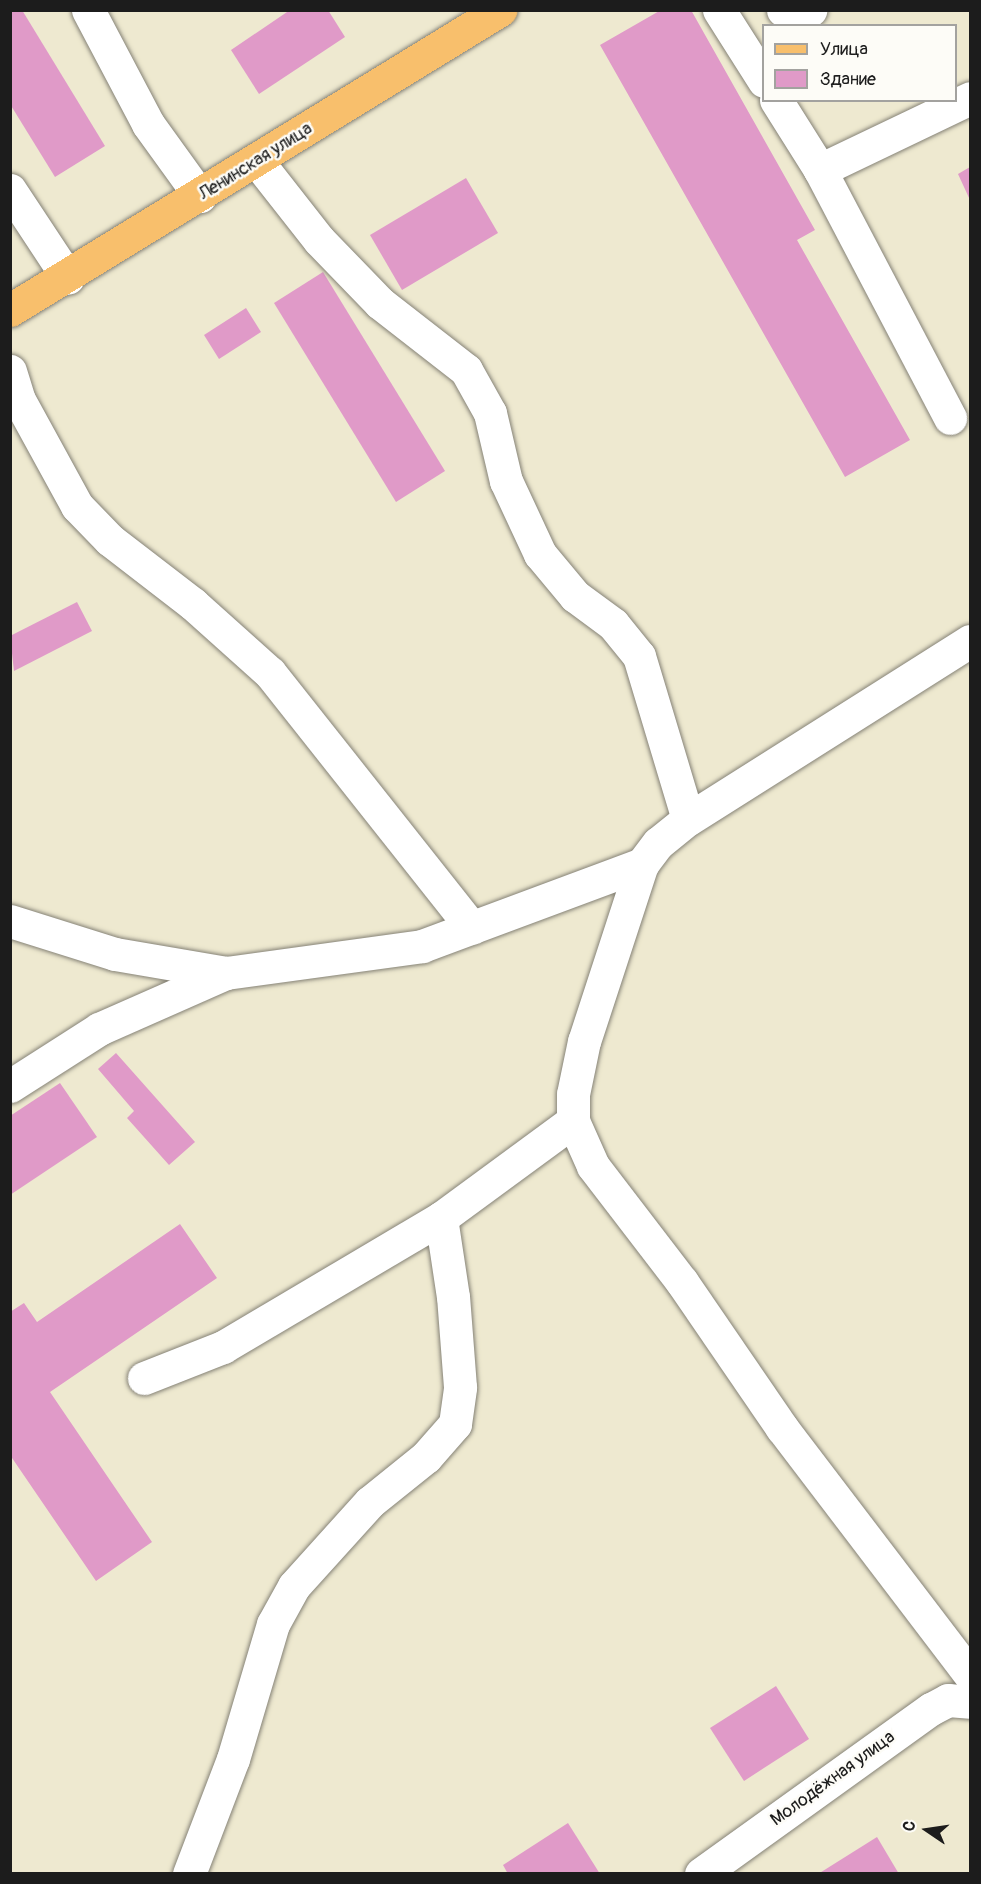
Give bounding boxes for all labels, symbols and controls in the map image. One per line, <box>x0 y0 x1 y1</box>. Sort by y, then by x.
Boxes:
legend <box>762 24 957 102</box>
text: Улица <box>820 38 868 61</box>
text: Здание <box>820 68 876 91</box>
street label: Ленинская улица <box>195 118 317 206</box>
street label: Молодёжная улица <box>767 1727 899 1831</box>
north arrow <box>897 1800 957 1860</box>
text: С <box>899 1819 920 1833</box>

